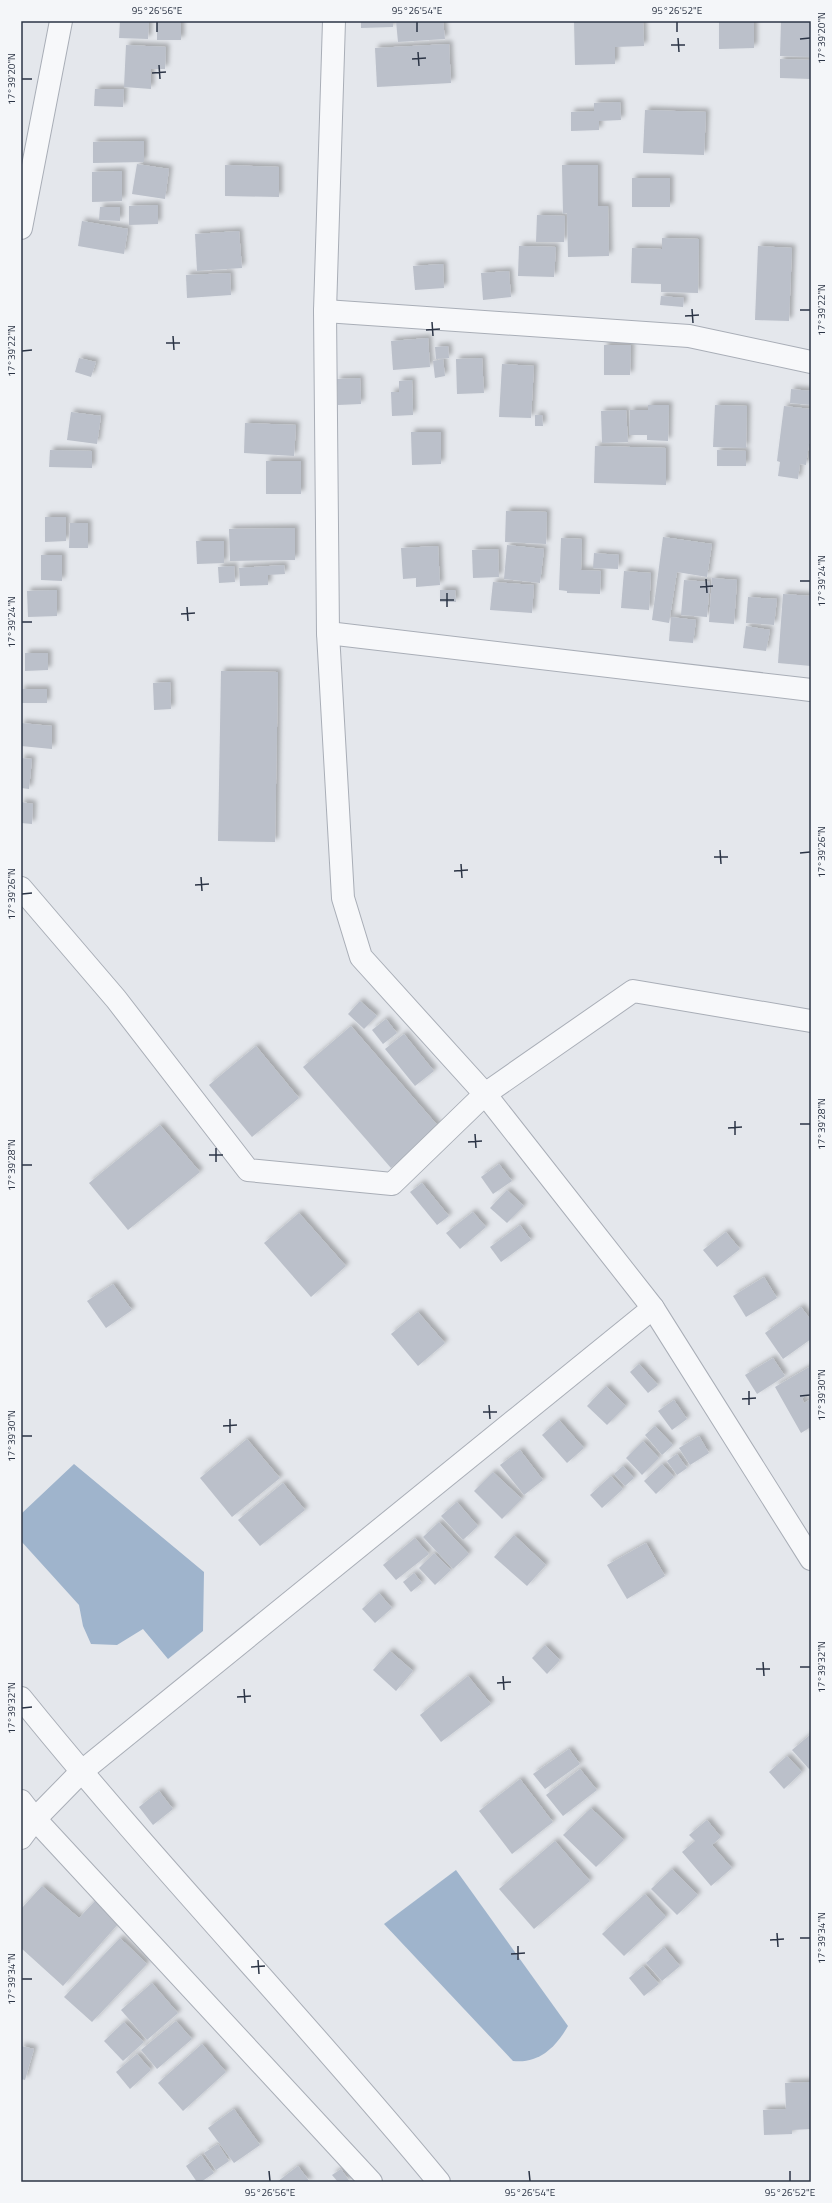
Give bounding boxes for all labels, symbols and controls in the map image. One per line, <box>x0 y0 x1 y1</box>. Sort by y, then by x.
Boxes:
text: 95°26'56"E <box>132 3 183 18</box>
text: 95°26'54"E <box>392 3 443 18</box>
text: 95°26'52"E <box>652 3 703 18</box>
text: 17°39'20"N <box>814 12 829 64</box>
text: 17°39'20"N <box>4 53 19 105</box>
text: 17°39'22"N <box>814 284 829 336</box>
text: 17°39'22"N <box>4 325 19 377</box>
text: 17°39'24"N <box>814 555 829 607</box>
text: 17°39'24"N <box>4 596 19 648</box>
text: 17°39'26"N <box>814 826 829 878</box>
text: 17°39'26"N <box>4 868 19 920</box>
text: 17°39'28"N <box>814 1098 829 1150</box>
text: 17°39'28"N <box>4 1139 19 1191</box>
text: 17°39'30"N <box>814 1369 829 1421</box>
text: 17°39'30"N <box>4 1410 19 1462</box>
text: 17°39'32"N <box>814 1641 829 1693</box>
text: 17°39'32"N <box>4 1682 19 1734</box>
text: 17°39'34"N <box>814 1912 829 1964</box>
text: 17°39'34"N <box>4 1953 19 2005</box>
text: 95°26'56"E <box>245 2185 296 2200</box>
text: 95°26'54"E <box>505 2185 556 2200</box>
text: 95°26'52"E <box>765 2185 816 2200</box>

